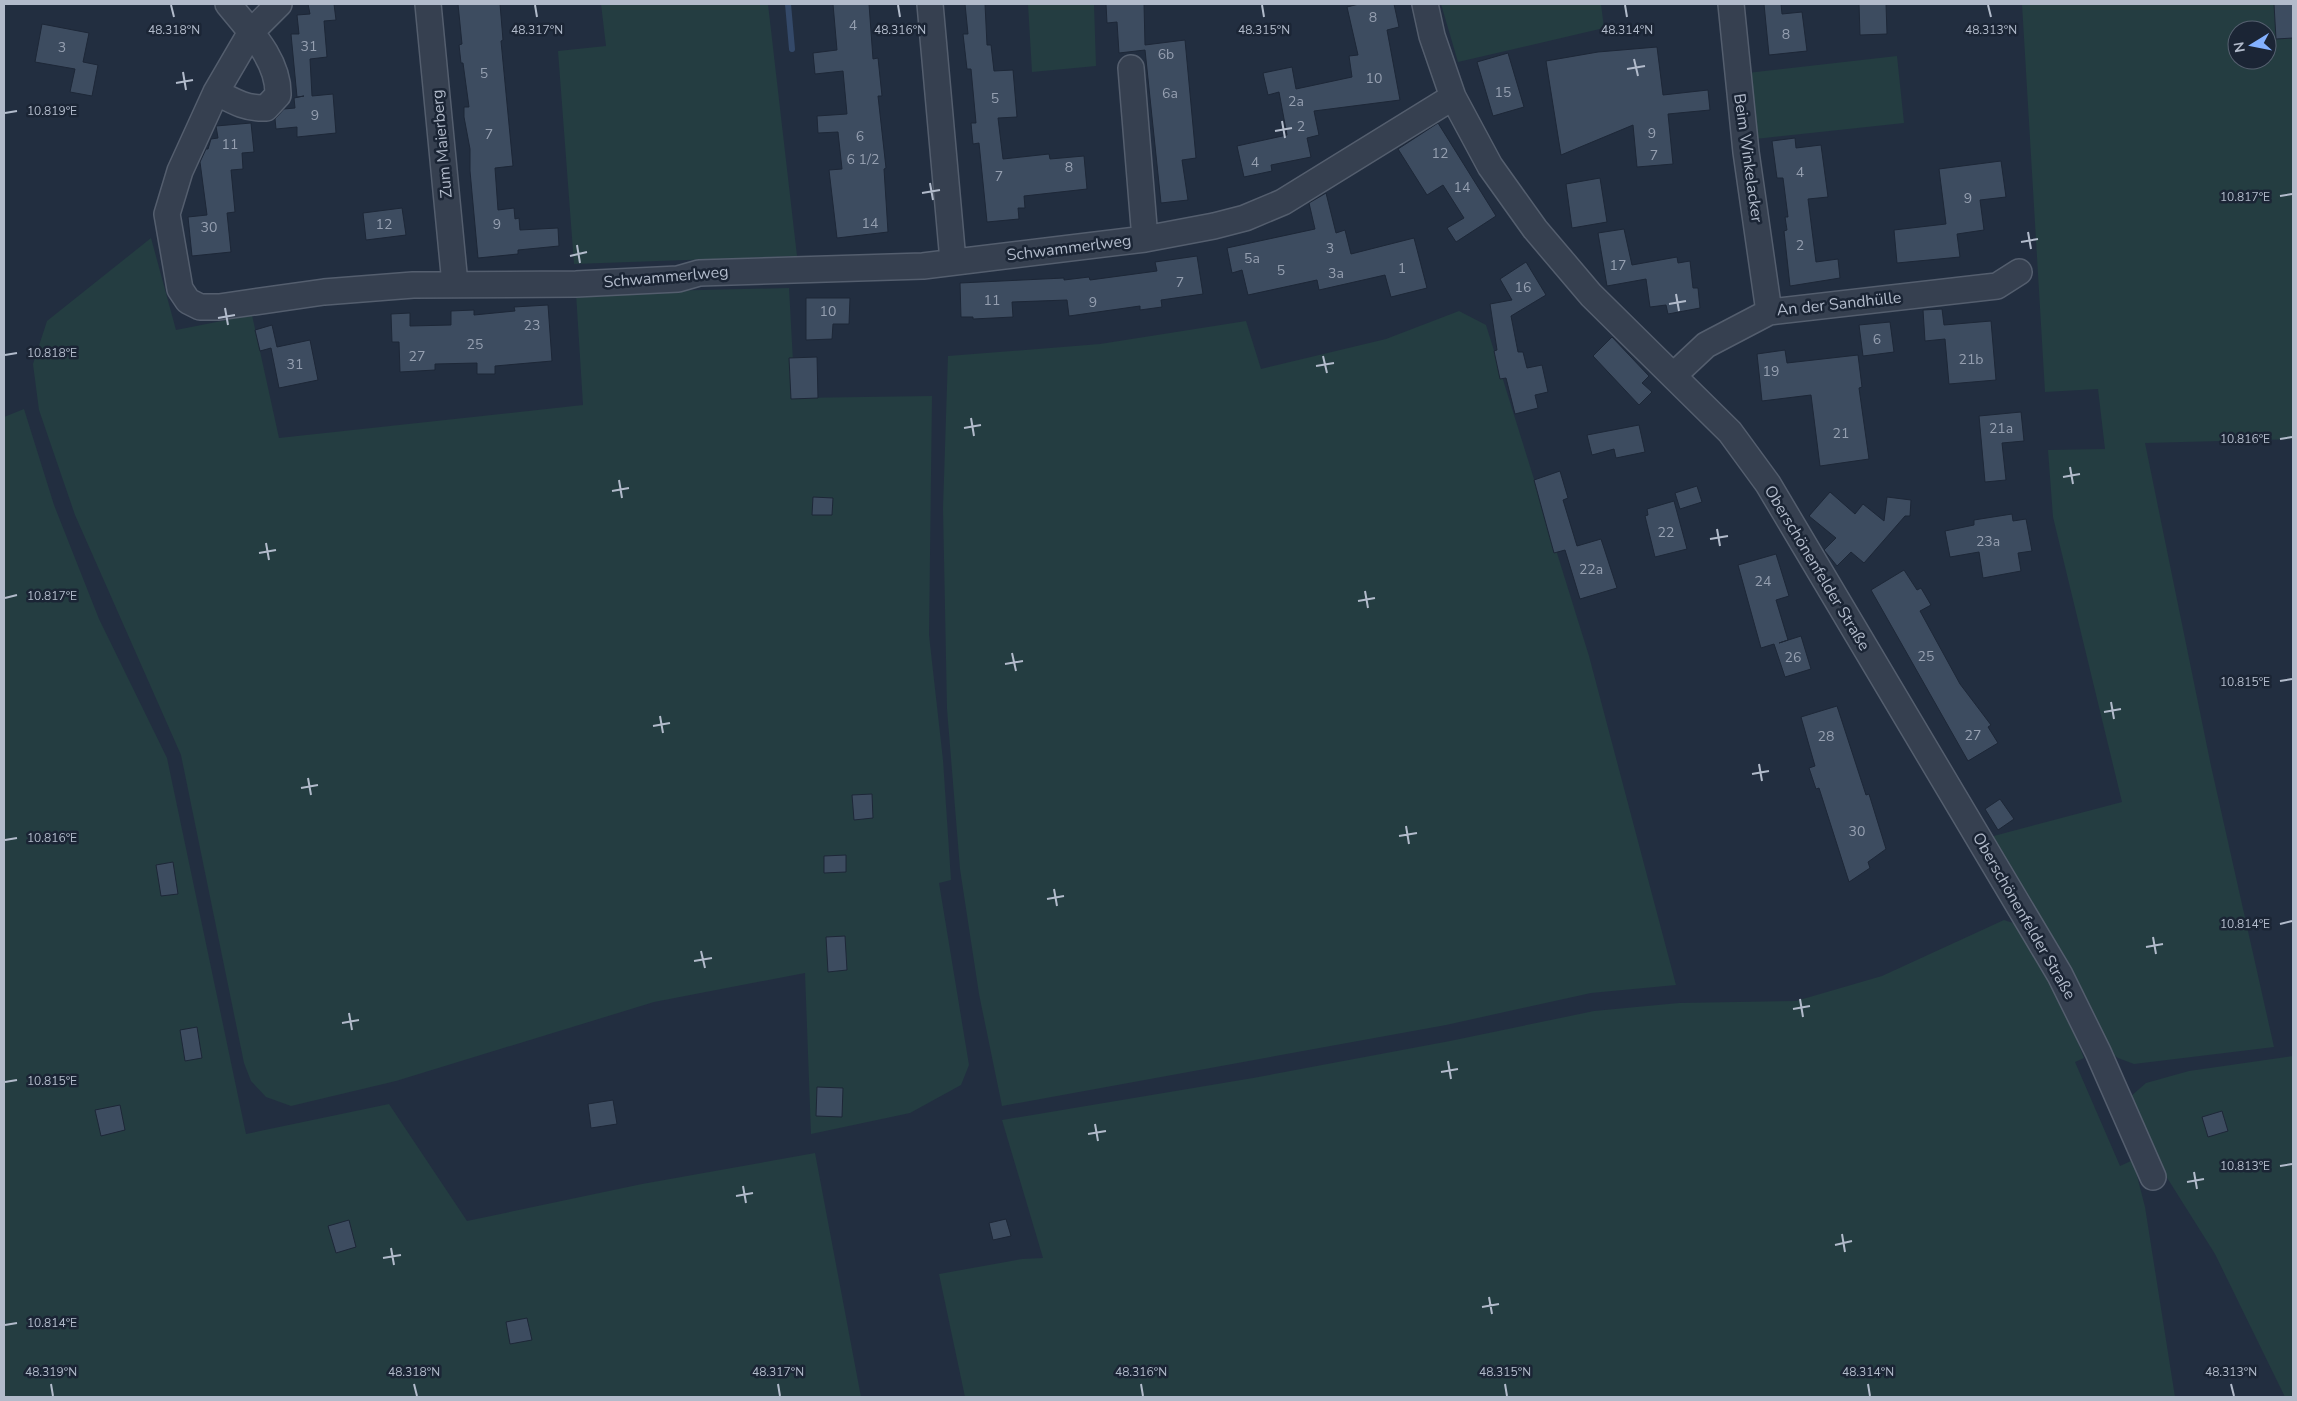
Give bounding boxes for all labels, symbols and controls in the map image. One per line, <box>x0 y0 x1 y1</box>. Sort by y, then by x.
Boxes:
house number: 8 <box>1369 8 1377 27</box>
house number: 4 <box>849 16 857 35</box>
north arrow <box>2227 20 2277 70</box>
text: 48.318°N <box>148 22 200 38</box>
text: 48.317°N <box>511 22 563 38</box>
text: 48.316°N <box>874 22 926 38</box>
text: 48.315°N <box>1238 22 1290 38</box>
text: 48.314°N <box>1601 22 1653 38</box>
text: 48.313°N <box>1965 22 2017 38</box>
house number: 8 <box>1782 25 1790 44</box>
house number: 31 <box>301 37 317 56</box>
house number: 3 <box>58 38 66 57</box>
text: N <box>2229 40 2250 54</box>
house number: 6b <box>1158 45 1174 64</box>
house number: 5 <box>480 64 488 83</box>
house number: 10 <box>1366 69 1382 88</box>
house number: 15 <box>1495 83 1511 102</box>
house number: 6a <box>1162 84 1178 103</box>
street label: Zum Maierberg <box>426 89 458 199</box>
house number: 5 <box>991 89 999 108</box>
house number: 2a <box>1288 92 1304 111</box>
street label: Beim Winkelacker <box>1728 92 1768 224</box>
text: 10.819°E <box>27 103 77 119</box>
house number: 9 <box>311 106 319 125</box>
house number: 2 <box>1297 117 1305 136</box>
house number: 9 <box>1648 124 1656 143</box>
house number: 7 <box>485 125 493 144</box>
house number: 6 <box>856 127 864 146</box>
house number: 11 <box>222 135 238 154</box>
house number: 12 <box>1432 144 1448 163</box>
house number: 7 <box>1650 146 1658 165</box>
house number: 6 1/2 <box>847 150 879 169</box>
house number: 4 <box>1251 153 1259 172</box>
house number: 8 <box>1065 158 1073 177</box>
house number: 4 <box>1796 163 1804 182</box>
house number: 7 <box>995 167 1003 186</box>
house number: 14 <box>1454 178 1470 197</box>
house number: 9 <box>1964 189 1972 208</box>
text: 10.817°E <box>2220 189 2270 205</box>
house number: 14 <box>862 214 878 233</box>
house number: 12 <box>376 215 392 234</box>
house number: 9 <box>493 215 501 234</box>
house number: 30 <box>201 218 217 237</box>
street label: Schwammerlweg <box>1005 229 1133 267</box>
house number: 2 <box>1796 236 1804 255</box>
house number: 3 <box>1326 239 1334 258</box>
house number: 5a <box>1244 249 1260 268</box>
house number: 17 <box>1610 256 1626 275</box>
house number: 1 <box>1398 259 1406 278</box>
street label: Schwammerlweg <box>603 261 729 293</box>
house number: 5 <box>1277 261 1285 280</box>
house number: 3a <box>1328 264 1344 283</box>
house number: 7 <box>1176 273 1184 292</box>
house number: 16 <box>1515 278 1531 297</box>
street label: An der Sandhülle <box>1776 287 1902 321</box>
house number: 11 <box>984 291 1000 310</box>
house number: 9 <box>1089 293 1097 312</box>
house number: 10 <box>820 302 836 321</box>
house number: 23 <box>524 316 540 335</box>
house number: 6 <box>1873 330 1881 349</box>
house number: 25 <box>467 335 483 354</box>
text: 10.818°E <box>27 345 77 361</box>
house number: 27 <box>409 347 425 366</box>
house number: 21b <box>1959 350 1983 369</box>
house number: 31 <box>287 355 303 374</box>
house number: 19 <box>1763 362 1779 381</box>
house number: 21a <box>1989 419 2013 438</box>
house number: 21 <box>1833 424 1849 443</box>
text: 10.816°E <box>2220 431 2270 447</box>
street label: Oberschönenfelder Straße <box>1759 481 1875 655</box>
house number: 22 <box>1658 523 1674 542</box>
house number: 23a <box>1976 532 2000 551</box>
house number: 22a <box>1579 560 1603 579</box>
house number: 24 <box>1755 572 1771 591</box>
text: 10.817°E <box>27 588 77 604</box>
house number: 25 <box>1918 647 1934 666</box>
house number: 26 <box>1785 648 1801 667</box>
text: 10.815°E <box>2220 674 2270 690</box>
house number: 27 <box>1965 726 1981 745</box>
house number: 28 <box>1818 727 1834 746</box>
house number: 30 <box>1849 822 1865 841</box>
street label: Oberschönenfelder Straße <box>1967 828 2081 1004</box>
text: 10.816°E <box>27 830 77 846</box>
text: 10.814°E <box>2220 916 2270 932</box>
text: 10.815°E <box>27 1073 77 1089</box>
text: 10.813°E <box>2220 1158 2270 1174</box>
text: 10.814°E <box>27 1315 77 1331</box>
text: 48.319°N <box>25 1364 77 1380</box>
text: 48.318°N <box>388 1364 440 1380</box>
text: 48.317°N <box>752 1364 804 1380</box>
text: 48.316°N <box>1115 1364 1167 1380</box>
text: 48.315°N <box>1479 1364 1531 1380</box>
text: 48.314°N <box>1842 1364 1894 1380</box>
text: 48.313°N <box>2205 1364 2257 1380</box>

